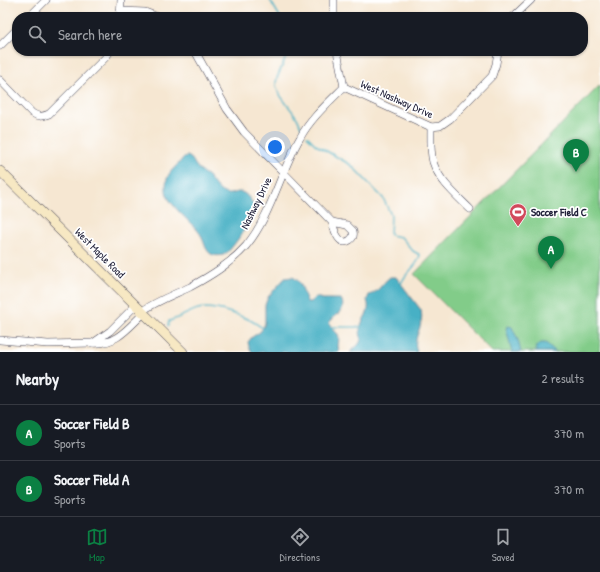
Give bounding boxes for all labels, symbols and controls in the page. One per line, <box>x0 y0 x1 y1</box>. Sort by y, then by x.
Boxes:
search box <box>12 12 588 56</box>
icon: search <box>26 23 48 45</box>
text: Search here <box>58 24 122 45</box>
street label: West Nashway Drive <box>359 77 436 122</box>
your location <box>265 137 285 157</box>
pin: B <box>563 139 589 172</box>
street label: Nashway Drive <box>237 174 275 231</box>
sports icon: Soccer Field C <box>508 202 528 227</box>
place label: Soccer Field C <box>531 205 587 219</box>
street label: West Maple Road <box>72 225 128 281</box>
pin: A <box>538 236 564 269</box>
text: Nearby <box>16 367 59 390</box>
text: 2 results <box>542 369 584 387</box>
text: Soccer Field B <box>54 413 130 434</box>
text: A <box>26 424 32 442</box>
text: 370 m <box>554 424 584 442</box>
text: Sports <box>54 434 85 452</box>
text: Soccer Field A <box>54 469 129 490</box>
text: B <box>26 480 32 498</box>
text: 370 m <box>554 480 584 498</box>
text: Sports <box>54 490 85 508</box>
tab: Map <box>86 526 108 564</box>
tab: Directions <box>280 526 320 564</box>
tab: Saved <box>492 526 514 564</box>

